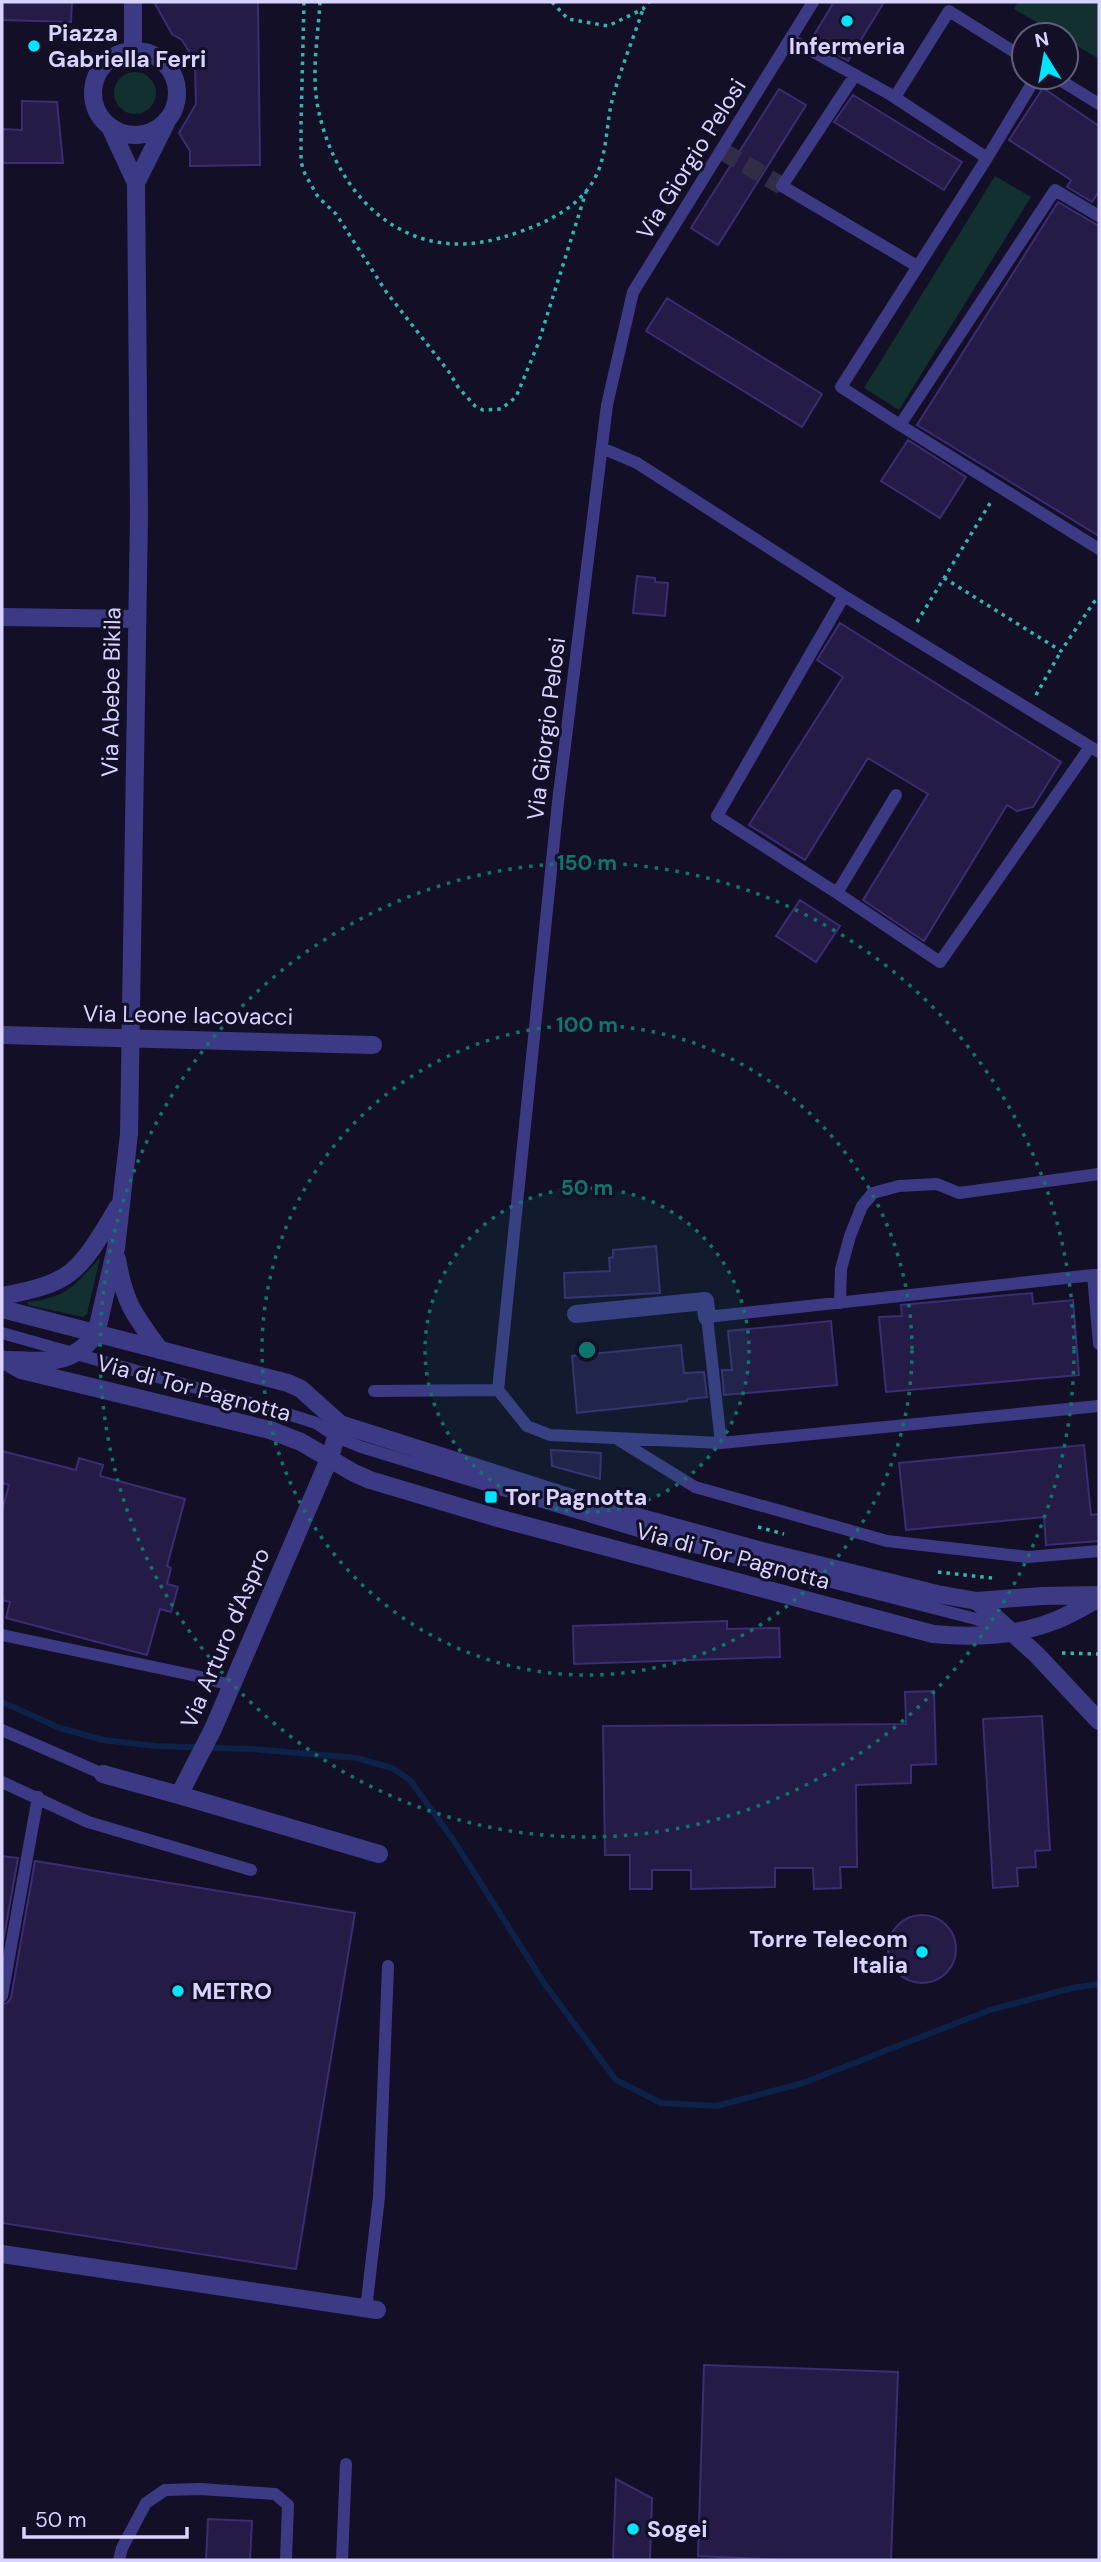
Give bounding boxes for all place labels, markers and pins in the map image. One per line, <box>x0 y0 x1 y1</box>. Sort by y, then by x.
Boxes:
marker: Infermeria <box>839 13 855 29</box>
place label: Piazza Gabriella Ferri <box>48 18 206 74</box>
place label: Infermeria <box>789 31 905 61</box>
marker: Piazza Gabriella Ferri <box>26 38 42 54</box>
centre of rings <box>575 1338 599 1362</box>
place label: Tor Pagnotta <box>505 1482 647 1512</box>
marker: Tor Pagnotta <box>483 1489 499 1505</box>
place label: Torre Telecom Italia <box>749 1924 908 1980</box>
marker: Torre Telecom Italia <box>914 1944 930 1960</box>
place label: METRO <box>192 1976 272 2006</box>
marker: METRO <box>170 1983 186 1999</box>
place label: Sogei <box>647 2514 708 2544</box>
marker: Sogei <box>625 2521 641 2537</box>

